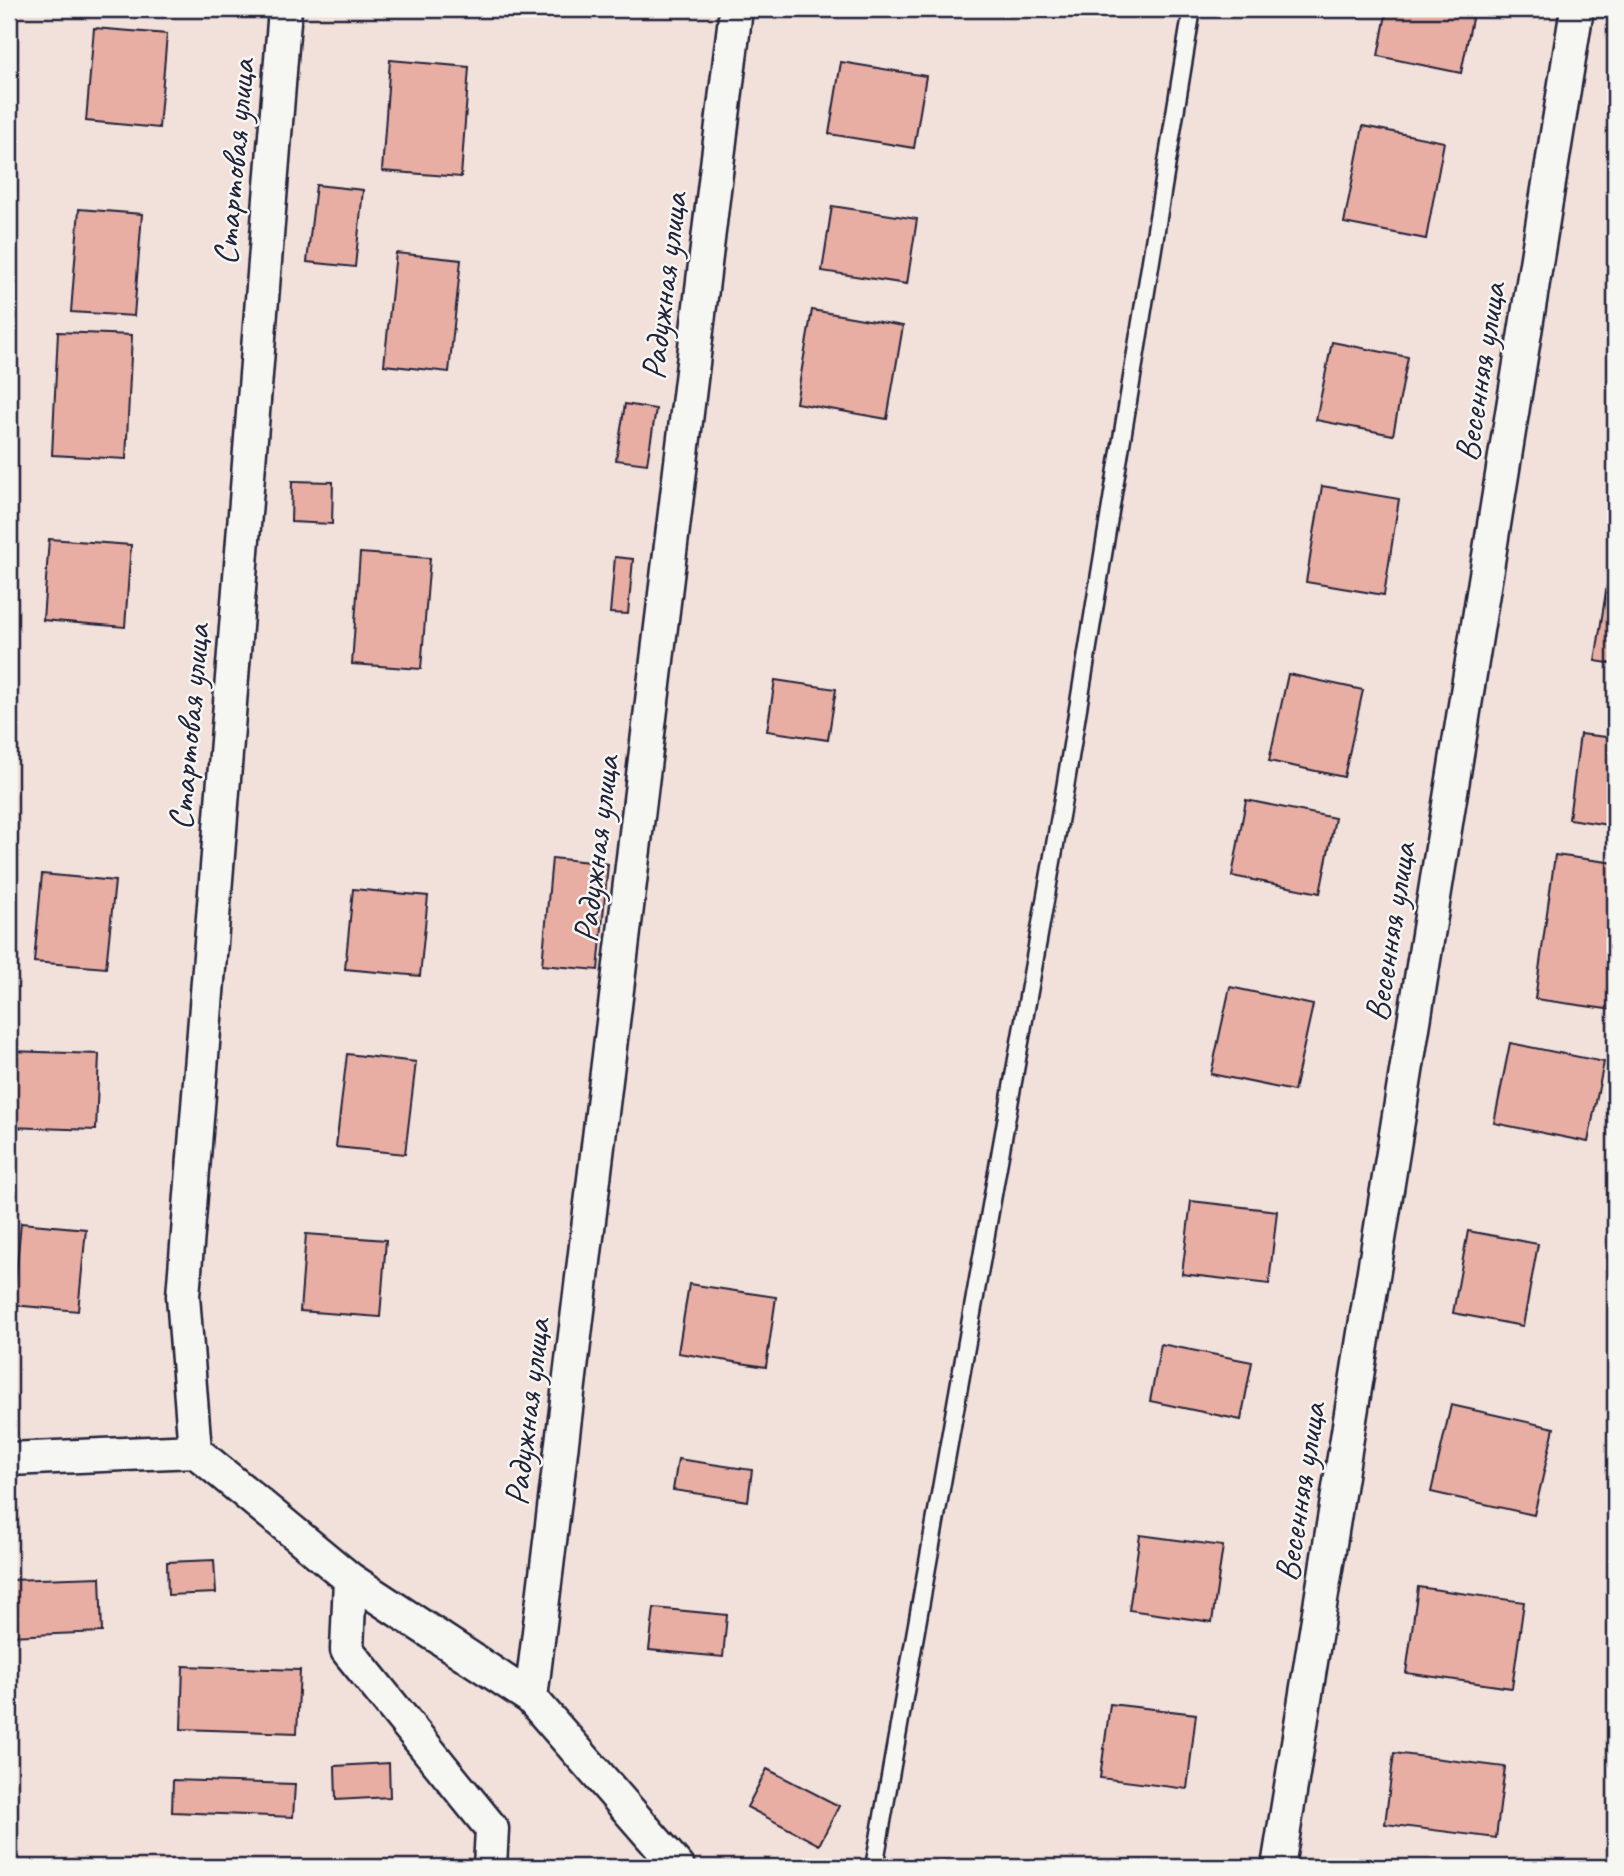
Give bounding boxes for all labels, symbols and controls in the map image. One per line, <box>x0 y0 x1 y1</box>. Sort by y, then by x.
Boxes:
street label: Стартовая улица <box>203 55 266 267</box>
street label: Радужная улица <box>630 187 698 382</box>
street label: Весенняя улица <box>1444 277 1517 465</box>
street label: Стартовая улица <box>158 620 221 832</box>
street label: Радужная улица <box>562 750 630 945</box>
street label: Весенняя улица <box>1354 837 1427 1025</box>
street label: Радужная улица <box>493 1313 561 1508</box>
street label: Весенняя улица <box>1264 1397 1337 1585</box>

